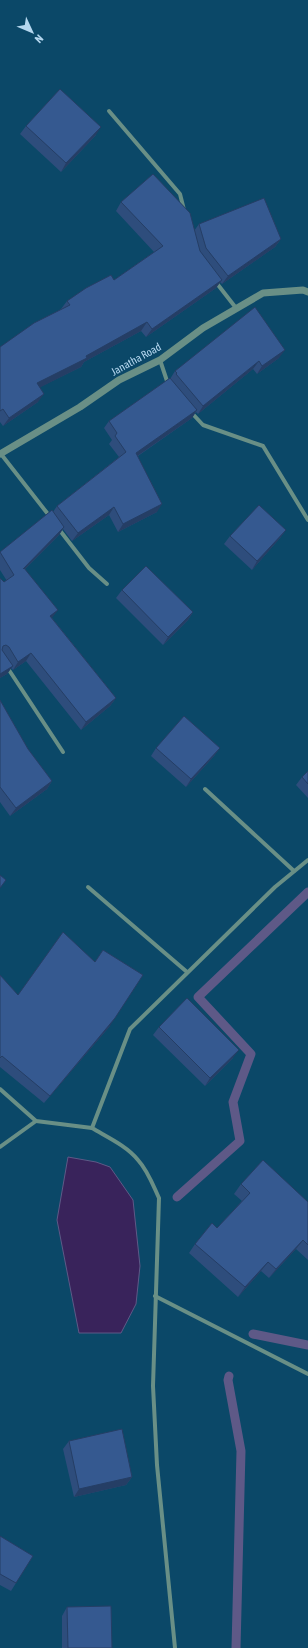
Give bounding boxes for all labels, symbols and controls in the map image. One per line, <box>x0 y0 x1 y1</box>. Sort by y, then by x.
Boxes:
north arrow <box>12 12 52 52</box>
text: N <box>33 32 46 45</box>
street label: Janatha Road <box>109 340 163 378</box>

